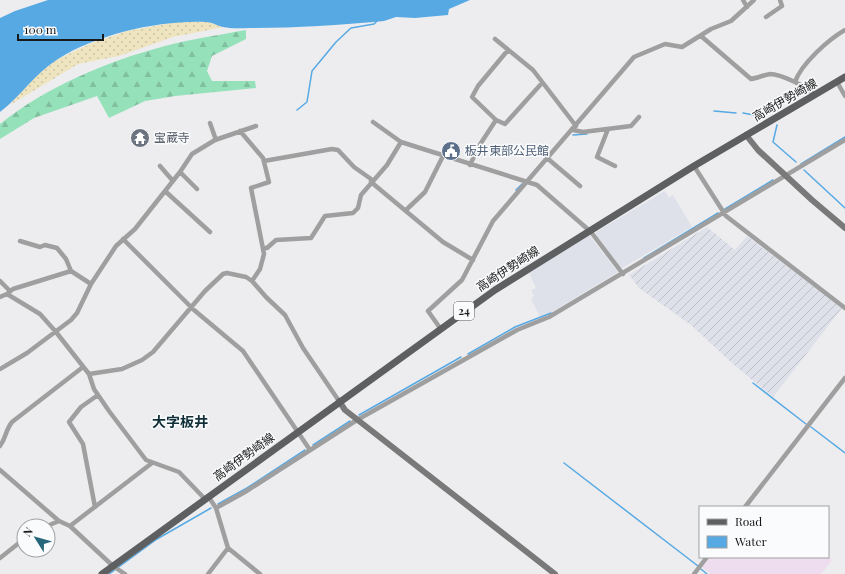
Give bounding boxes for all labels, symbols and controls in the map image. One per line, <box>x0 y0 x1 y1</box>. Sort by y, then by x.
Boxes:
scale bar <box>18 16 103 42</box>
text: 100 m <box>24 21 57 37</box>
street label: 高崎伊勢崎線 <box>749 74 820 124</box>
temple icon: 宝蔵寺 <box>129 127 151 149</box>
place label: 宝蔵寺 <box>154 129 190 145</box>
public building icon: 板井東部公民館 <box>440 140 462 162</box>
place label: 板井東部公民館 <box>465 142 549 158</box>
street label: 高崎伊勢崎線 <box>473 242 542 294</box>
road number: 24 <box>454 302 474 320</box>
district label: 大字板井 <box>152 412 208 431</box>
street label: 高崎伊勢崎線 <box>210 429 277 484</box>
legend <box>699 506 829 558</box>
text: Road <box>735 513 762 529</box>
north arrow <box>16 518 56 558</box>
text: N <box>19 524 36 539</box>
text: Water <box>734 533 768 549</box>

